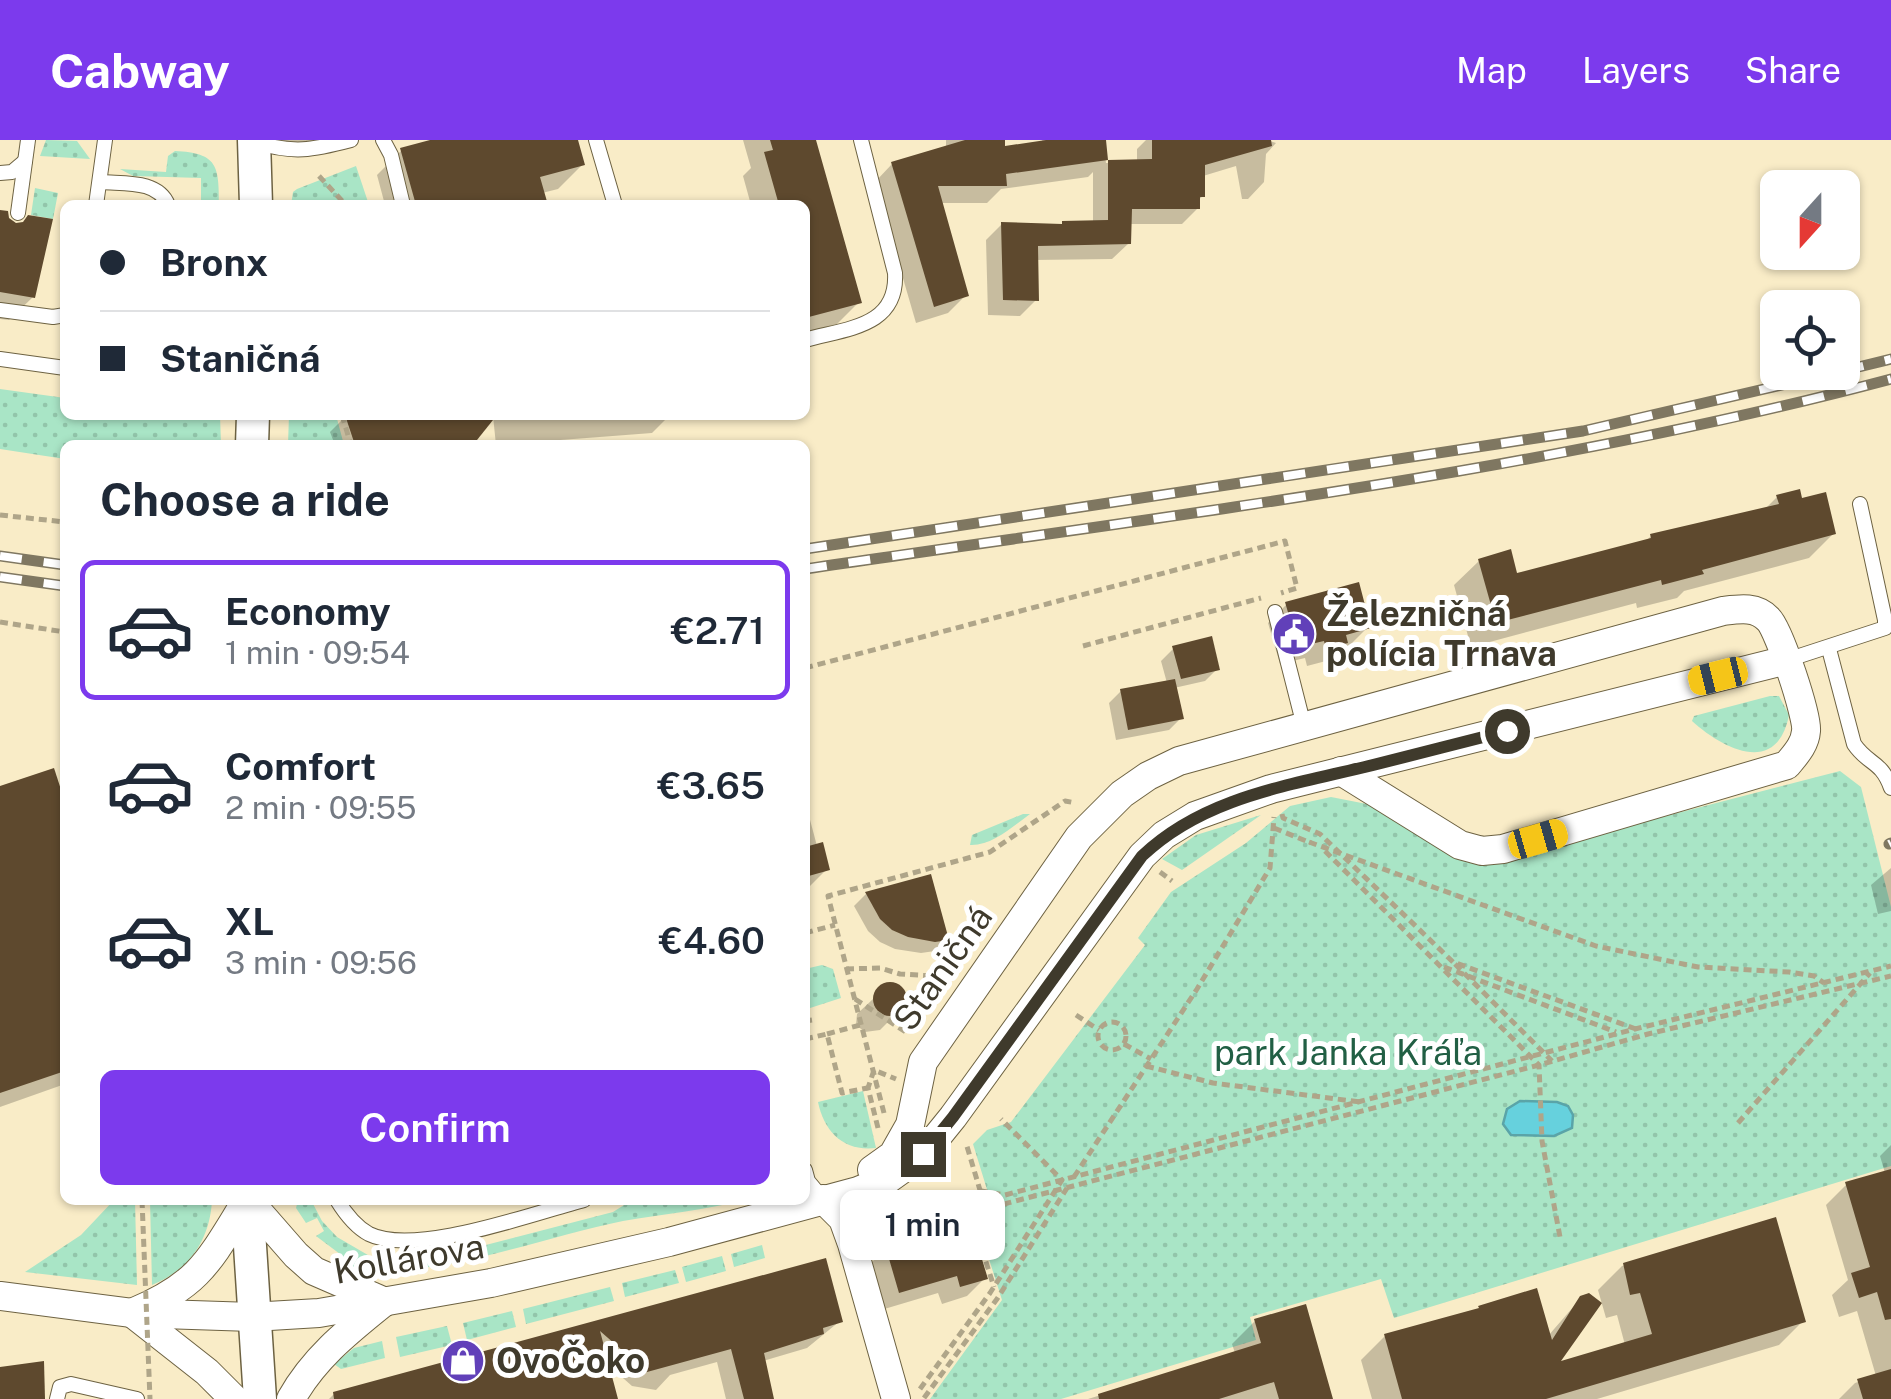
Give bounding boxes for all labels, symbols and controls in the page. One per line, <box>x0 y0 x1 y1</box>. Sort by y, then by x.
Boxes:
text: Cabway <box>50 42 230 99</box>
text: Map <box>1456 50 1527 91</box>
text: Layers <box>1582 50 1690 91</box>
text: Share <box>1745 50 1841 91</box>
north arrow <box>1760 170 1860 270</box>
map controls <box>1760 170 1860 390</box>
text: Bronx <box>160 240 268 285</box>
button: locate <box>1760 290 1860 390</box>
text: Staničná <box>160 336 320 381</box>
text: Choose a ride <box>100 473 390 526</box>
icon: car <box>105 585 195 675</box>
text: Economy <box>225 589 391 634</box>
place label: Železničná polícia Trnava <box>1326 593 1557 674</box>
text: €2.71 <box>671 608 765 653</box>
public building icon: Železničná polícia Trnava <box>1271 611 1317 657</box>
text: 1 min · 09:54 <box>225 634 410 671</box>
car <box>1685 654 1751 698</box>
route start <box>1485 709 1530 754</box>
icon: car <box>105 740 195 830</box>
text: Comfort <box>225 744 376 789</box>
text: €3.65 <box>658 763 765 808</box>
text: 2 min · 09:55 <box>225 789 416 826</box>
car <box>1505 816 1571 862</box>
icon: car <box>105 895 195 985</box>
street label: Staničná <box>885 897 1000 1038</box>
text: XL <box>225 899 274 944</box>
text: €4.60 <box>659 918 765 963</box>
text: 3 min · 09:56 <box>225 944 417 981</box>
park label: park Janka Kráľa <box>1214 1032 1482 1073</box>
button: Confirm <box>100 1070 770 1185</box>
route end <box>901 1132 946 1177</box>
callout: 1 min <box>840 1189 1006 1259</box>
text: 1 min <box>884 1206 961 1243</box>
street label: Kollárova <box>331 1225 487 1292</box>
shop icon: OvoČoko <box>440 1338 486 1384</box>
place label: OvoČoko <box>496 1339 645 1381</box>

